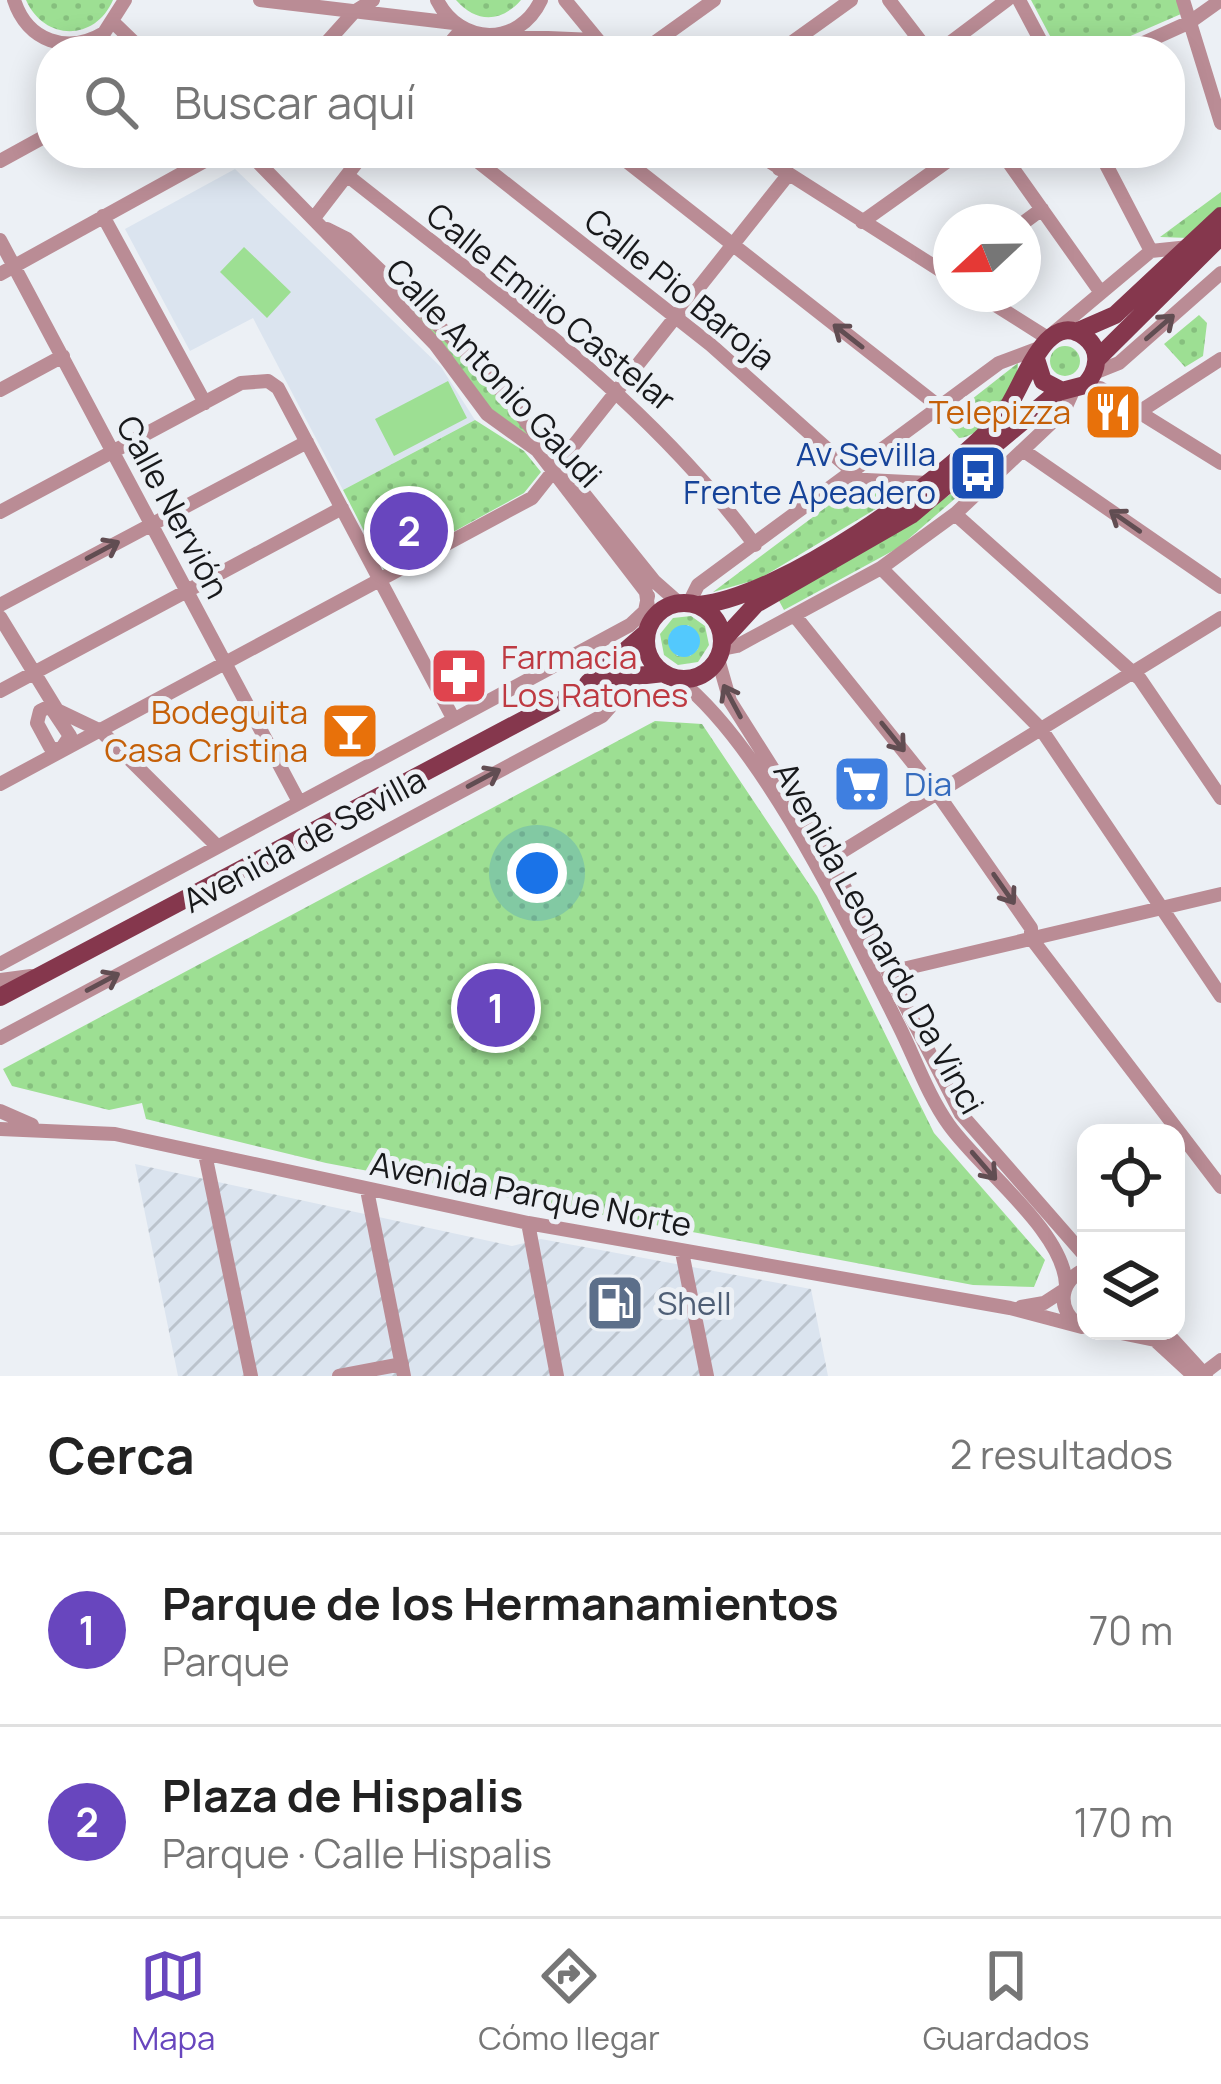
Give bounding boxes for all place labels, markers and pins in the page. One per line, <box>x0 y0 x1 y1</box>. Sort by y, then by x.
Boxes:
restaurant icon: Telepizza <box>1082 381 1144 443</box>
place label: Telepizza <box>929 389 1071 434</box>
place label: Av Sevilla Frente Apeadero <box>683 431 936 514</box>
bus stop icon: Av Sevilla Frente Apeadero <box>947 442 1009 504</box>
pin: 2 <box>370 486 448 576</box>
place label: Farmacia Los Ratones <box>501 634 688 717</box>
pharmacy icon: Farmacia Los Ratones <box>428 645 490 707</box>
place label: Bodeguita Casa Cristina <box>104 689 308 772</box>
bar icon: Bodeguita Casa Cristina <box>319 700 381 762</box>
supermarket icon: Dia <box>831 753 893 815</box>
place label: Dia <box>904 761 952 806</box>
pin: 1 <box>457 963 535 1053</box>
fuel station icon: Shell <box>584 1272 646 1334</box>
place label: Shell <box>657 1280 732 1325</box>

